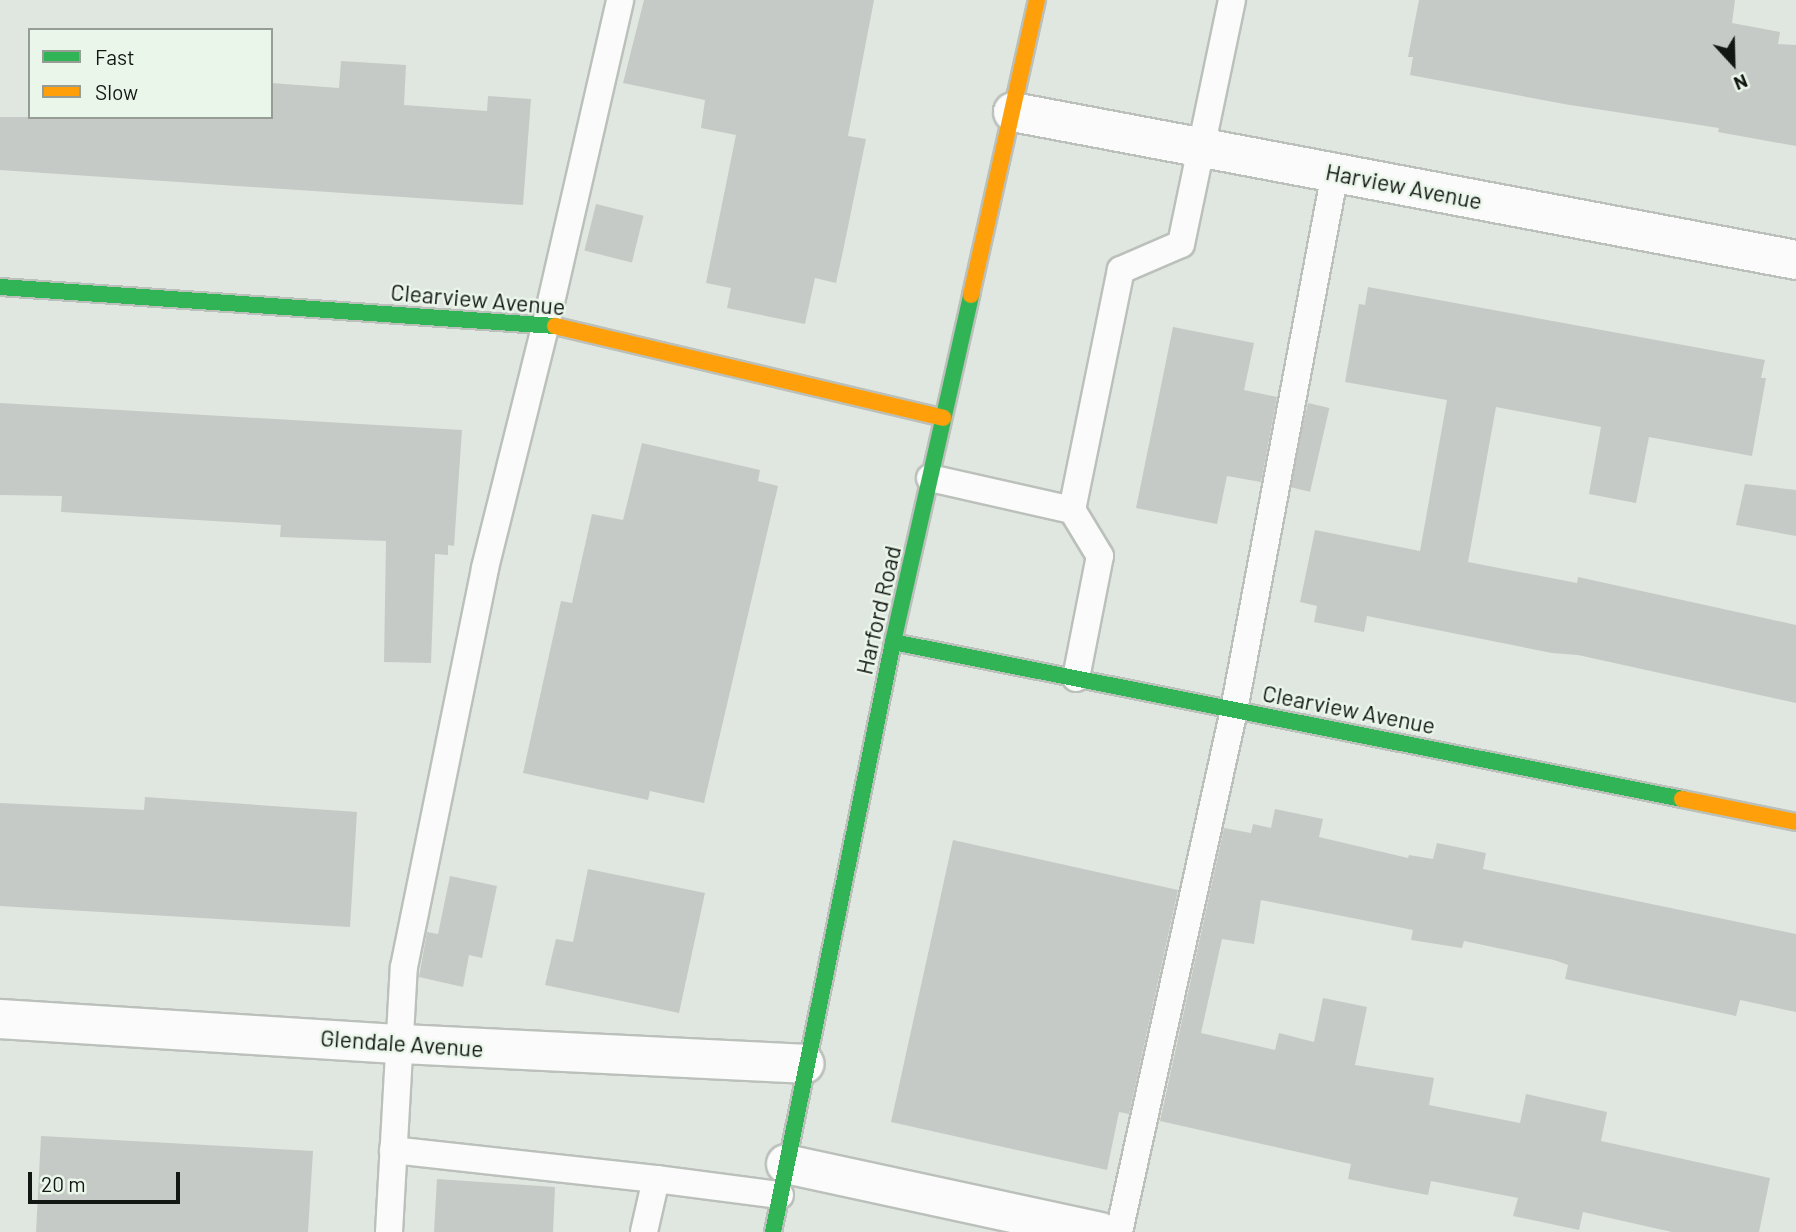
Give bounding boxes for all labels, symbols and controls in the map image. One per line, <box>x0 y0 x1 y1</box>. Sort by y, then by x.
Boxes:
legend <box>28 28 273 119</box>
north arrow <box>1698 28 1768 98</box>
text: Fast <box>95 44 135 69</box>
text: N <box>1731 70 1751 96</box>
text: Slow <box>95 79 138 104</box>
street label: Harview Avenue <box>1323 157 1485 215</box>
street label: Clearview Avenue <box>390 278 566 320</box>
street label: Harford Road <box>850 543 906 677</box>
street label: Clearview Avenue <box>1260 679 1438 739</box>
street label: Glendale Avenue <box>320 1024 484 1062</box>
scale bar <box>32 1158 184 1202</box>
text: 20 m <box>41 1171 86 1196</box>

